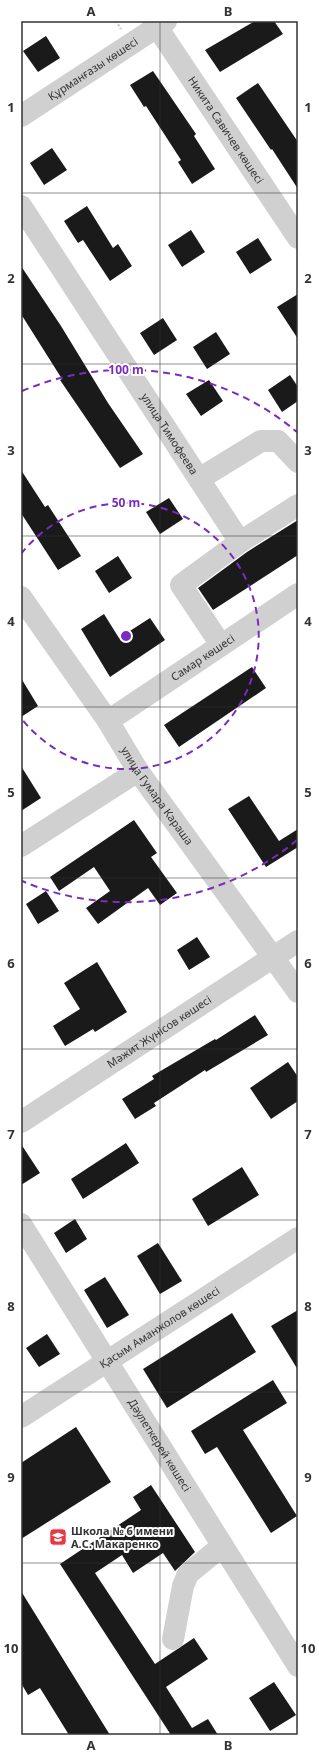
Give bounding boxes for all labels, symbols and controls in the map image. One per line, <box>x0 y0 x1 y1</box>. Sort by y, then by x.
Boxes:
text: A <box>87 2 96 20</box>
text: B <box>224 2 232 20</box>
street label: Құрманғазы көшесі <box>45 33 141 103</box>
street label: Никита Савичев көшесі <box>185 73 267 186</box>
text: 1 <box>7 98 15 116</box>
text: 1 <box>304 98 312 116</box>
text: 2 <box>7 269 15 287</box>
text: 2 <box>304 269 312 287</box>
text: 100 m <box>108 361 144 378</box>
street label: улица Тимофеева <box>138 390 202 477</box>
text: 3 <box>7 441 15 459</box>
text: 3 <box>304 441 312 459</box>
text: 50 m <box>112 494 140 511</box>
text: 4 <box>7 612 15 630</box>
text: 4 <box>304 612 312 630</box>
centre of rings <box>119 629 133 643</box>
street label: Самар көшесі <box>168 630 237 684</box>
street label: улица Гумара Караша <box>118 743 197 848</box>
text: 5 <box>7 783 15 801</box>
text: 5 <box>304 783 312 801</box>
text: 6 <box>7 954 15 972</box>
text: 6 <box>304 954 312 972</box>
street label: Мәжит Жүнісов көшесі <box>104 992 214 1071</box>
text: 7 <box>7 1125 15 1143</box>
text: 7 <box>304 1125 312 1143</box>
street label: Қасым Аманжолов көшесі <box>96 1283 222 1371</box>
text: 8 <box>7 1297 15 1315</box>
text: 8 <box>304 1297 312 1315</box>
street label: Дәулеткерей көшесі <box>125 1396 195 1494</box>
text: 9 <box>7 1468 15 1486</box>
text: 9 <box>304 1468 312 1486</box>
place label: Школа № 6 имени А.С. Макаренко <box>71 1523 173 1551</box>
school or university icon: Школа № 6 имени А.С. Макаренко <box>48 1527 68 1547</box>
text: 10 <box>4 1639 18 1657</box>
text: 10 <box>301 1639 315 1657</box>
text: A <box>87 1736 96 1754</box>
text: B <box>224 1736 232 1754</box>

